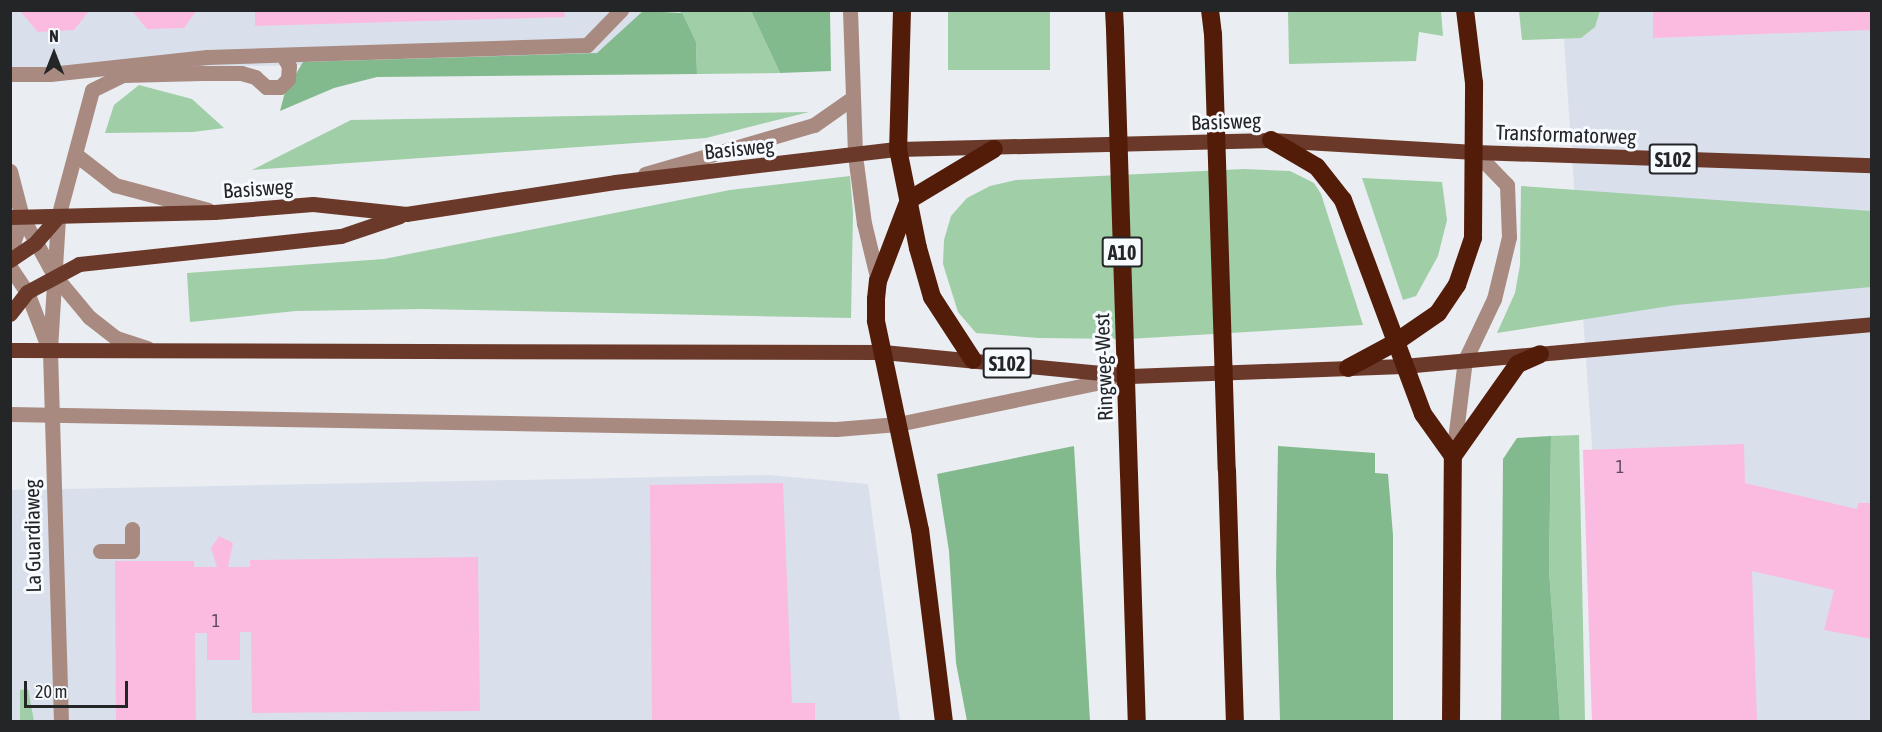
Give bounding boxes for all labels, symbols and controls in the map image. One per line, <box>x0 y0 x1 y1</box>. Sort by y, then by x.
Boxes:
north arrow <box>24 24 84 84</box>
text: N <box>49 27 59 45</box>
street label: Basisweg <box>1190 107 1262 135</box>
street label: Transformatorweg <box>1495 119 1637 149</box>
street label: Basisweg <box>703 132 775 164</box>
road number: S102 <box>1648 142 1698 176</box>
street label: Basisweg <box>222 173 294 203</box>
road number: A10 <box>1101 235 1143 269</box>
street label: Ringweg-West <box>1089 312 1117 422</box>
road number: S102 <box>982 346 1032 380</box>
house number: 1 <box>1616 456 1624 478</box>
street label: La Guardiaweg <box>18 479 46 593</box>
house number: 1 <box>212 610 220 632</box>
scale bar <box>27 669 130 707</box>
text: 20 m <box>35 681 67 702</box>

